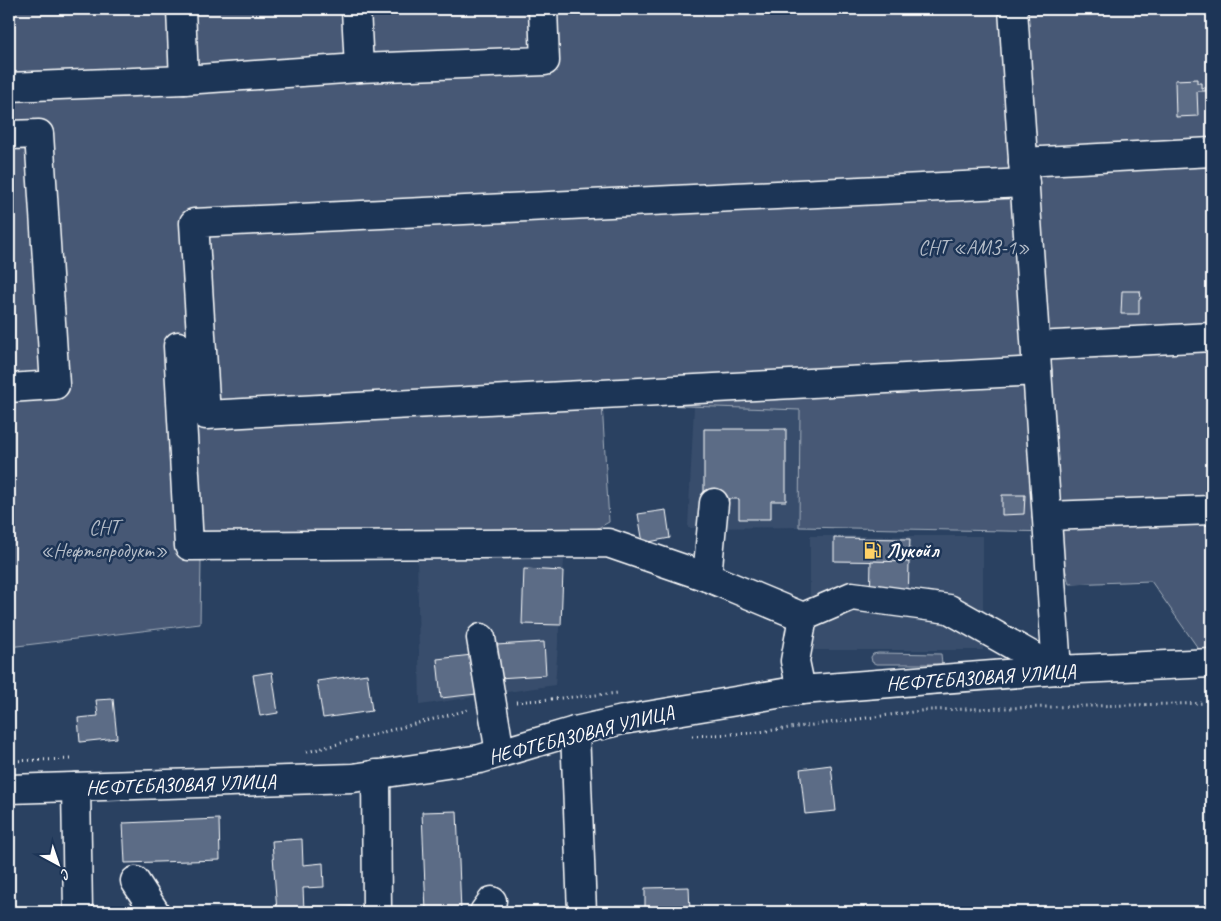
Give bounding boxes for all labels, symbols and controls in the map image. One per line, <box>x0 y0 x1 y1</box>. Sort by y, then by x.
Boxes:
park label: СНТ «АМЗ-1» <box>918 235 1030 260</box>
park label: СНТ «Нефтепродукт» <box>40 515 168 563</box>
place label: Лукойл <box>886 538 940 563</box>
fuel station icon: Лукойл <box>862 540 882 560</box>
street label: НЕФТЕБАЗОВАЯ УЛИЦА <box>885 658 1078 697</box>
street label: НЕФТЕБАЗОВАЯ УЛИЦА <box>486 699 677 770</box>
street label: НЕФТЕБАЗОВАЯ УЛИЦА <box>86 769 277 800</box>
north arrow <box>32 838 82 888</box>
text: С <box>56 865 74 884</box>

